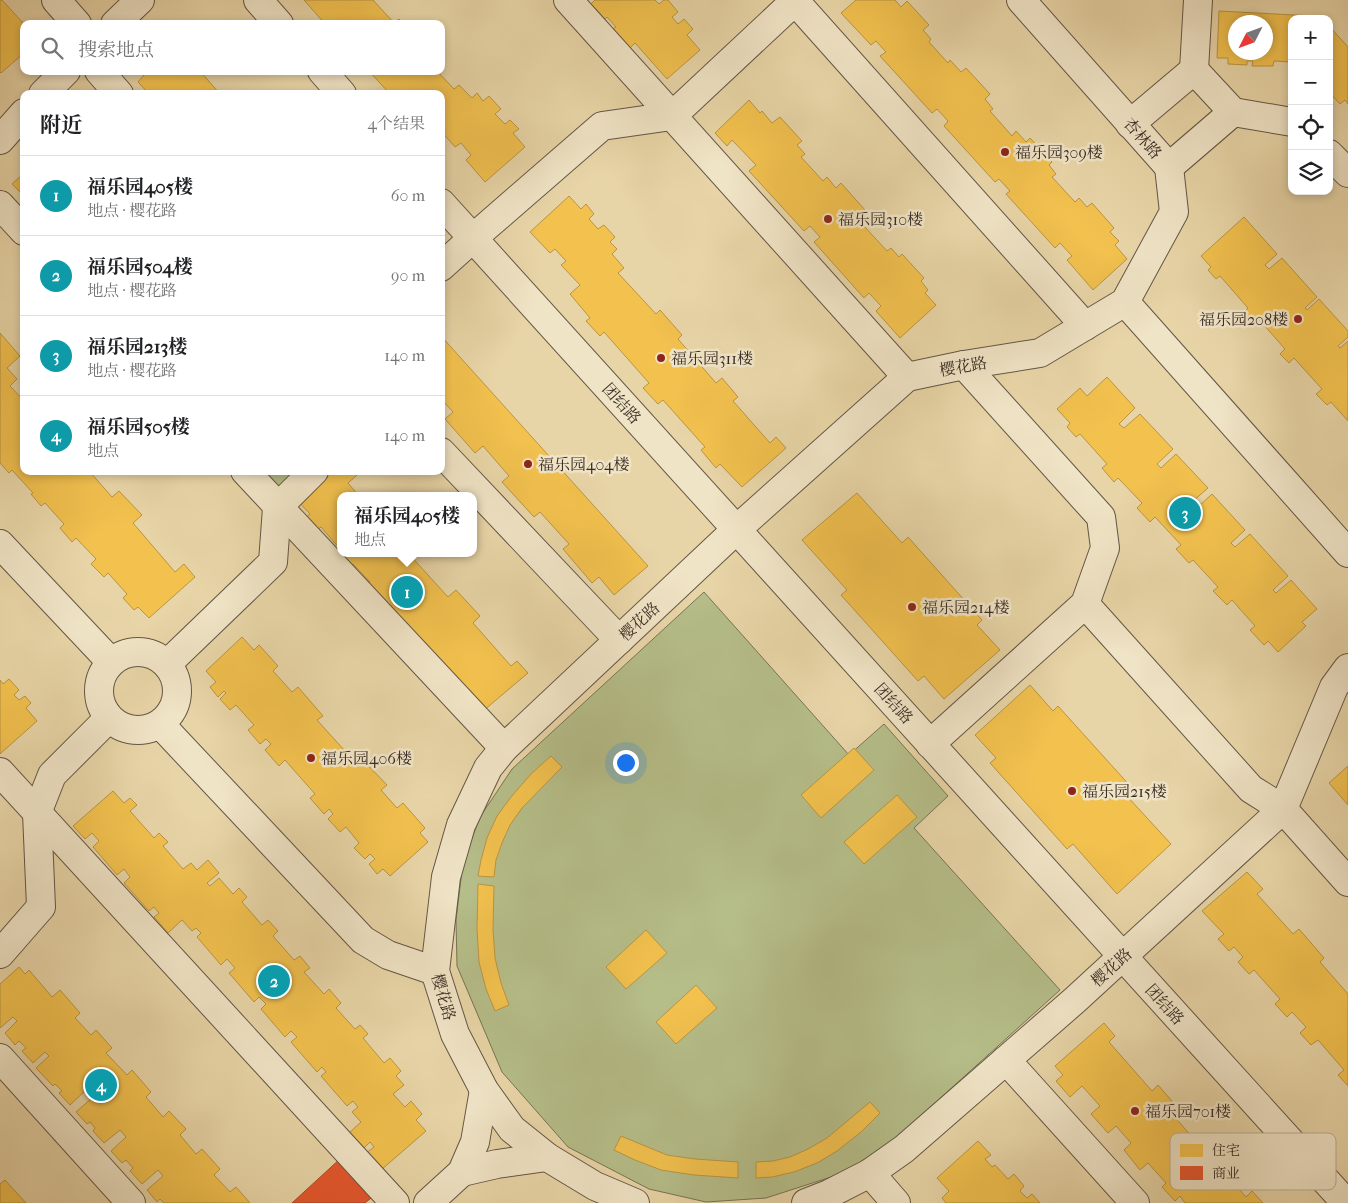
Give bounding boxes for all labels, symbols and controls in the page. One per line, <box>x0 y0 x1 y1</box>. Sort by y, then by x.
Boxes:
north arrow <box>1228 15 1273 60</box>
map controls <box>1288 15 1333 195</box>
button: + <box>1288 15 1333 60</box>
search box <box>20 20 445 75</box>
icon: search <box>38 34 66 62</box>
text: 搜索地点 <box>78 39 154 61</box>
button: − <box>1288 60 1333 105</box>
button: locate <box>1288 105 1333 150</box>
text: 附近 <box>40 113 82 137</box>
text: 4个结果 <box>368 114 425 133</box>
street label: 杏林路 <box>1120 114 1166 163</box>
place label: 福乐园309楼 <box>1015 143 1103 162</box>
marker: 福乐园309楼 <box>999 146 1011 158</box>
button: layers <box>1288 150 1333 195</box>
text: 福乐园405楼 <box>87 176 193 198</box>
text: 1 <box>53 186 59 205</box>
text: 60 m <box>391 186 425 205</box>
text: 地点 · 樱花路 <box>87 201 177 220</box>
place label: 福乐园310楼 <box>838 210 923 229</box>
marker: 福乐园310楼 <box>822 213 834 225</box>
text: 福乐园504楼 <box>87 256 193 278</box>
text: 2 <box>52 266 60 285</box>
text: 90 m <box>391 266 425 285</box>
text: 地点 · 樱花路 <box>87 281 177 300</box>
place label: 福乐园208楼 <box>1199 310 1288 329</box>
marker: 福乐园208楼 <box>1292 313 1304 325</box>
text: 福乐园213楼 <box>87 336 187 358</box>
text: 3 <box>53 346 59 365</box>
text: 140 m <box>384 346 425 365</box>
place label: 福乐园311楼 <box>671 349 753 368</box>
marker: 福乐园311楼 <box>655 352 667 364</box>
street label: 樱花路 <box>938 353 988 380</box>
text: 地点 · 樱花路 <box>87 361 177 380</box>
street label: 团结路 <box>599 379 645 428</box>
text: 福乐园505楼 <box>87 416 190 438</box>
text: 4 <box>51 426 61 445</box>
text: 140 m <box>384 426 425 445</box>
text: 地点 <box>87 441 119 460</box>
place label: 福乐园404楼 <box>538 455 630 474</box>
marker: 福乐园404楼 <box>522 458 534 470</box>
popup <box>337 492 477 557</box>
pin: 3 <box>1169 494 1201 532</box>
text: 福乐园405楼 <box>354 505 460 527</box>
text: 地点 <box>354 530 386 549</box>
pin: 1 <box>391 573 423 611</box>
street label: 樱花路 <box>615 598 663 645</box>
place label: 福乐园214楼 <box>922 598 1009 617</box>
marker: 福乐园214楼 <box>906 601 918 613</box>
street label: 团结路 <box>871 679 917 728</box>
place label: 福乐园406楼 <box>321 749 412 768</box>
your location <box>613 750 639 776</box>
marker: 福乐园406楼 <box>305 752 317 764</box>
place label: 福乐园215楼 <box>1082 782 1167 801</box>
marker: 福乐园215楼 <box>1066 785 1078 797</box>
street label: 樱花路 <box>1087 944 1136 990</box>
pin: 2 <box>258 962 290 1000</box>
street label: 樱花路 <box>428 971 459 1023</box>
street label: 团结路 <box>1142 980 1188 1029</box>
pin: 4 <box>85 1066 117 1104</box>
place label: 福乐园701楼 <box>1145 1102 1231 1121</box>
marker: 福乐园701楼 <box>1129 1105 1141 1117</box>
legend <box>1170 1133 1336 1190</box>
text: 住宅 <box>1212 1142 1240 1159</box>
text: 商业 <box>1212 1165 1240 1182</box>

